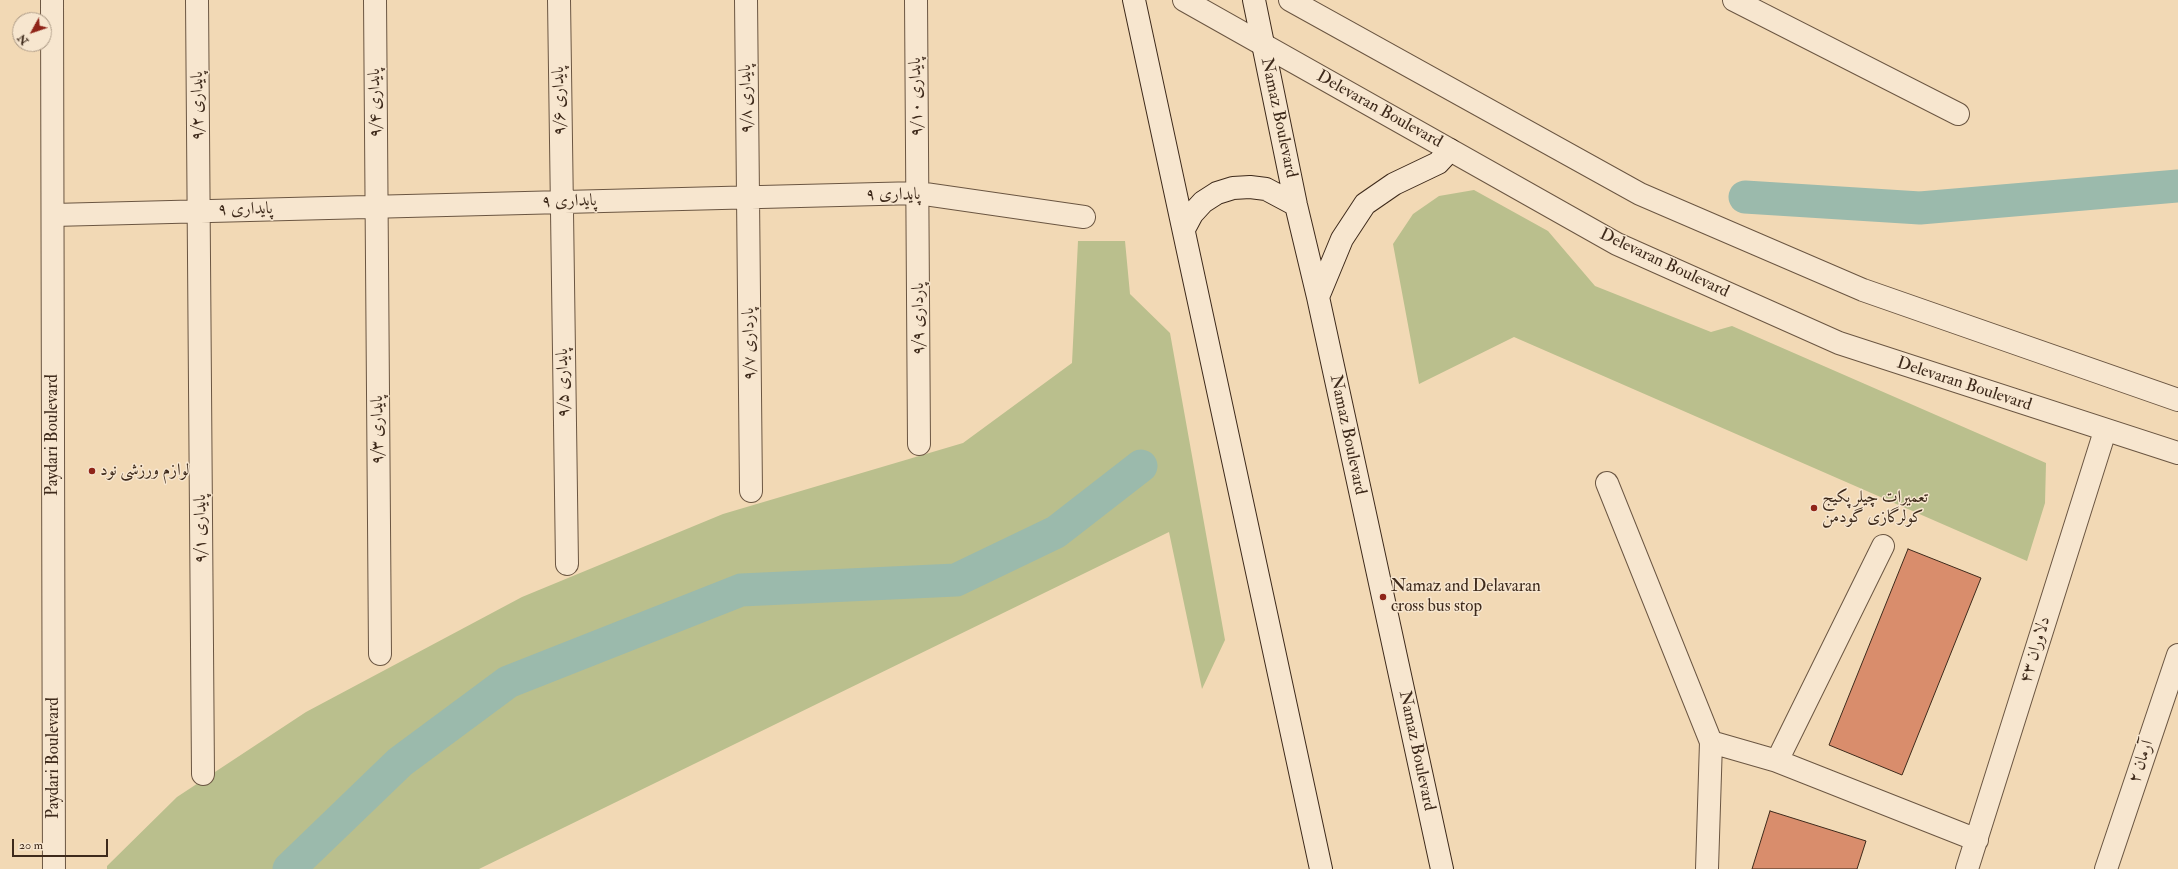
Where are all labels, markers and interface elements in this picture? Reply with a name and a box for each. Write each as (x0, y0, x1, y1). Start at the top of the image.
north arrow (12, 12, 52, 52)
text: N (15, 31, 31, 47)
street label: Namaz Boulevard (1255, 56, 1301, 180)
street label: پایداری ۹/۱۰ (906, 57, 928, 137)
street label: پایداری ۹/۸ (736, 64, 758, 134)
street label: پایداری ۹/۶ (549, 66, 571, 136)
street label: Delevaran Boulevard (1313, 67, 1445, 153)
street label: پایداری ۹/۴ (365, 68, 387, 138)
street label: پایداری ۹/۲ (188, 71, 208, 141)
street label: پایداری ۹ (865, 185, 921, 205)
street label: پایداری ۹ (541, 191, 597, 213)
street label: پایداری ۹ (217, 199, 273, 221)
street label: Delevaran Boulevard (1596, 225, 1732, 303)
street label: پارداری ۹/۹ (909, 283, 929, 355)
street label: پارداری ۹/۷ (739, 307, 761, 381)
street label: پایداری ۹/۵ (553, 348, 575, 418)
street label: Delevaran Boulevard (1894, 354, 2034, 416)
street label: Namaz Boulevard (1324, 373, 1370, 497)
street label: Paydari Boulevard (43, 374, 63, 496)
street label: پایداری ۹/۳ (368, 395, 388, 465)
place label: لوازم ورزشی نود (100, 461, 190, 481)
marker: لوازم ورزشی نود (87, 466, 97, 476)
place label: تعمیرات چیلر پکیج کولرگازی گودمن (1822, 488, 1928, 528)
street label: پایداری ۹/۱ (191, 494, 211, 564)
marker: تعمیرات چیلر پکیج کولرگازی گودمن (1809, 503, 1819, 513)
place label: Namaz and Delavaran cross bus stop (1391, 577, 1541, 617)
marker: Namaz and Delavaran cross bus stop (1378, 592, 1388, 602)
street label: دلاوران ۴۳ (2016, 614, 2056, 686)
street label: Namaz Boulevard (1393, 689, 1439, 813)
street label: Paydari Boulevard (44, 697, 64, 819)
street label: آرمان ٢ (2125, 738, 2159, 786)
scale bar (14, 831, 110, 857)
text: 20 m (19, 838, 43, 853)

